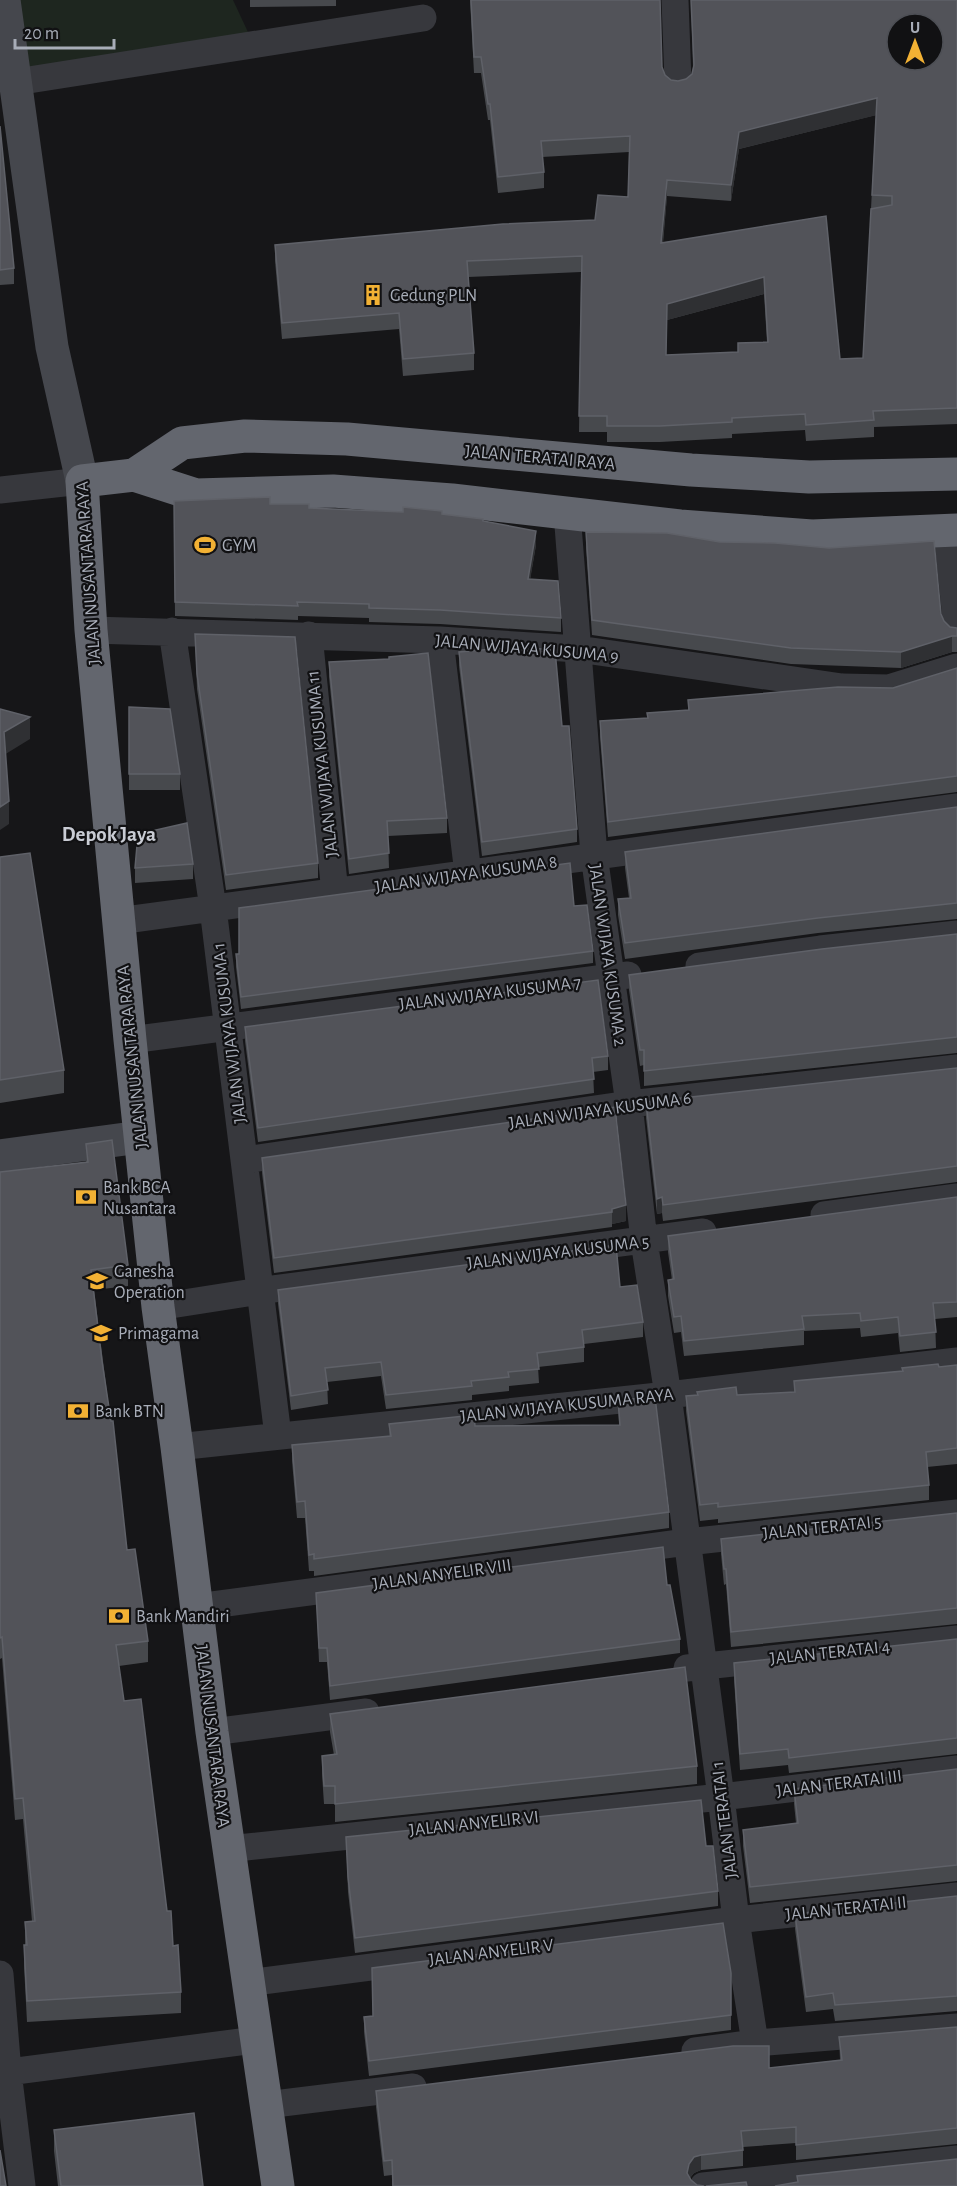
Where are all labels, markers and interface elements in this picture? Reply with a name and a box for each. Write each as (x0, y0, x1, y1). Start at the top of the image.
scale bar (15, 12, 114, 50)
north arrow (885, 12, 945, 72)
text: U (910, 20, 920, 36)
text: 20 m (24, 25, 59, 43)
building icon: Gedung PLN (361, 283, 385, 307)
place label: Gedung PLN (390, 287, 477, 305)
street label: JALAN TERATAI RAYA (464, 442, 616, 474)
street label: JALAN NUSANTARA RAYA (74, 480, 104, 665)
sports icon: GYM (193, 533, 217, 557)
place label: GYM (222, 537, 257, 555)
street label: JALAN WIJAYA KUSUMA 9 (434, 632, 619, 666)
street label: JALAN WIJAYA KUSUMA 11 (304, 669, 342, 858)
district label: Depok Jaya (62, 824, 156, 845)
street label: JALAN WIJAYA KUSUMA 8 (374, 853, 559, 897)
street label: JALAN WIJAYA KUSUMA 2 (585, 863, 629, 1047)
street label: JALAN WIJAYA KUSUMA 1 (210, 942, 250, 1124)
street label: JALAN NUSANTARA RAYA (114, 964, 152, 1149)
street label: JALAN WIJAYA KUSUMA 7 (398, 974, 582, 1014)
street label: JALAN WIJAYA KUSUMA 6 (508, 1089, 693, 1133)
place label: Bank BCA Nusantara (103, 1179, 176, 1218)
bank icon: Bank BCA Nusantara (74, 1185, 98, 1209)
street label: JALAN WIJAYA KUSUMA 5 (466, 1233, 650, 1273)
place label: Ganesha Operation (114, 1263, 185, 1302)
school or university icon: Ganesha Operation (85, 1269, 109, 1293)
school or university icon: Primagama (89, 1321, 113, 1345)
place label: Primagama (118, 1325, 199, 1343)
street label: JALAN WIJAYA KUSUMA RAYA (460, 1386, 675, 1426)
bank icon: Bank BTN (66, 1399, 90, 1423)
place label: Bank BTN (95, 1403, 164, 1421)
street label: JALAN TERATAI 5 (762, 1513, 883, 1543)
street label: JALAN ANYELIR VIII (372, 1556, 513, 1594)
bank icon: Bank Mandiri (107, 1604, 131, 1628)
place label: Bank Mandiri (136, 1608, 230, 1626)
street label: JALAN TERATAI 4 (769, 1638, 891, 1668)
street label: JALAN NUSANTARA RAYA (192, 1644, 232, 1829)
street label: JALAN TERATAI 1 (709, 1760, 741, 1880)
street label: JALAN TERATAI III (775, 1767, 903, 1801)
street label: JALAN ANYELIR VI (408, 1808, 540, 1840)
street label: JALAN TERATAI II (785, 1894, 908, 1924)
street label: JALAN ANYELIR V (428, 1936, 555, 1970)

